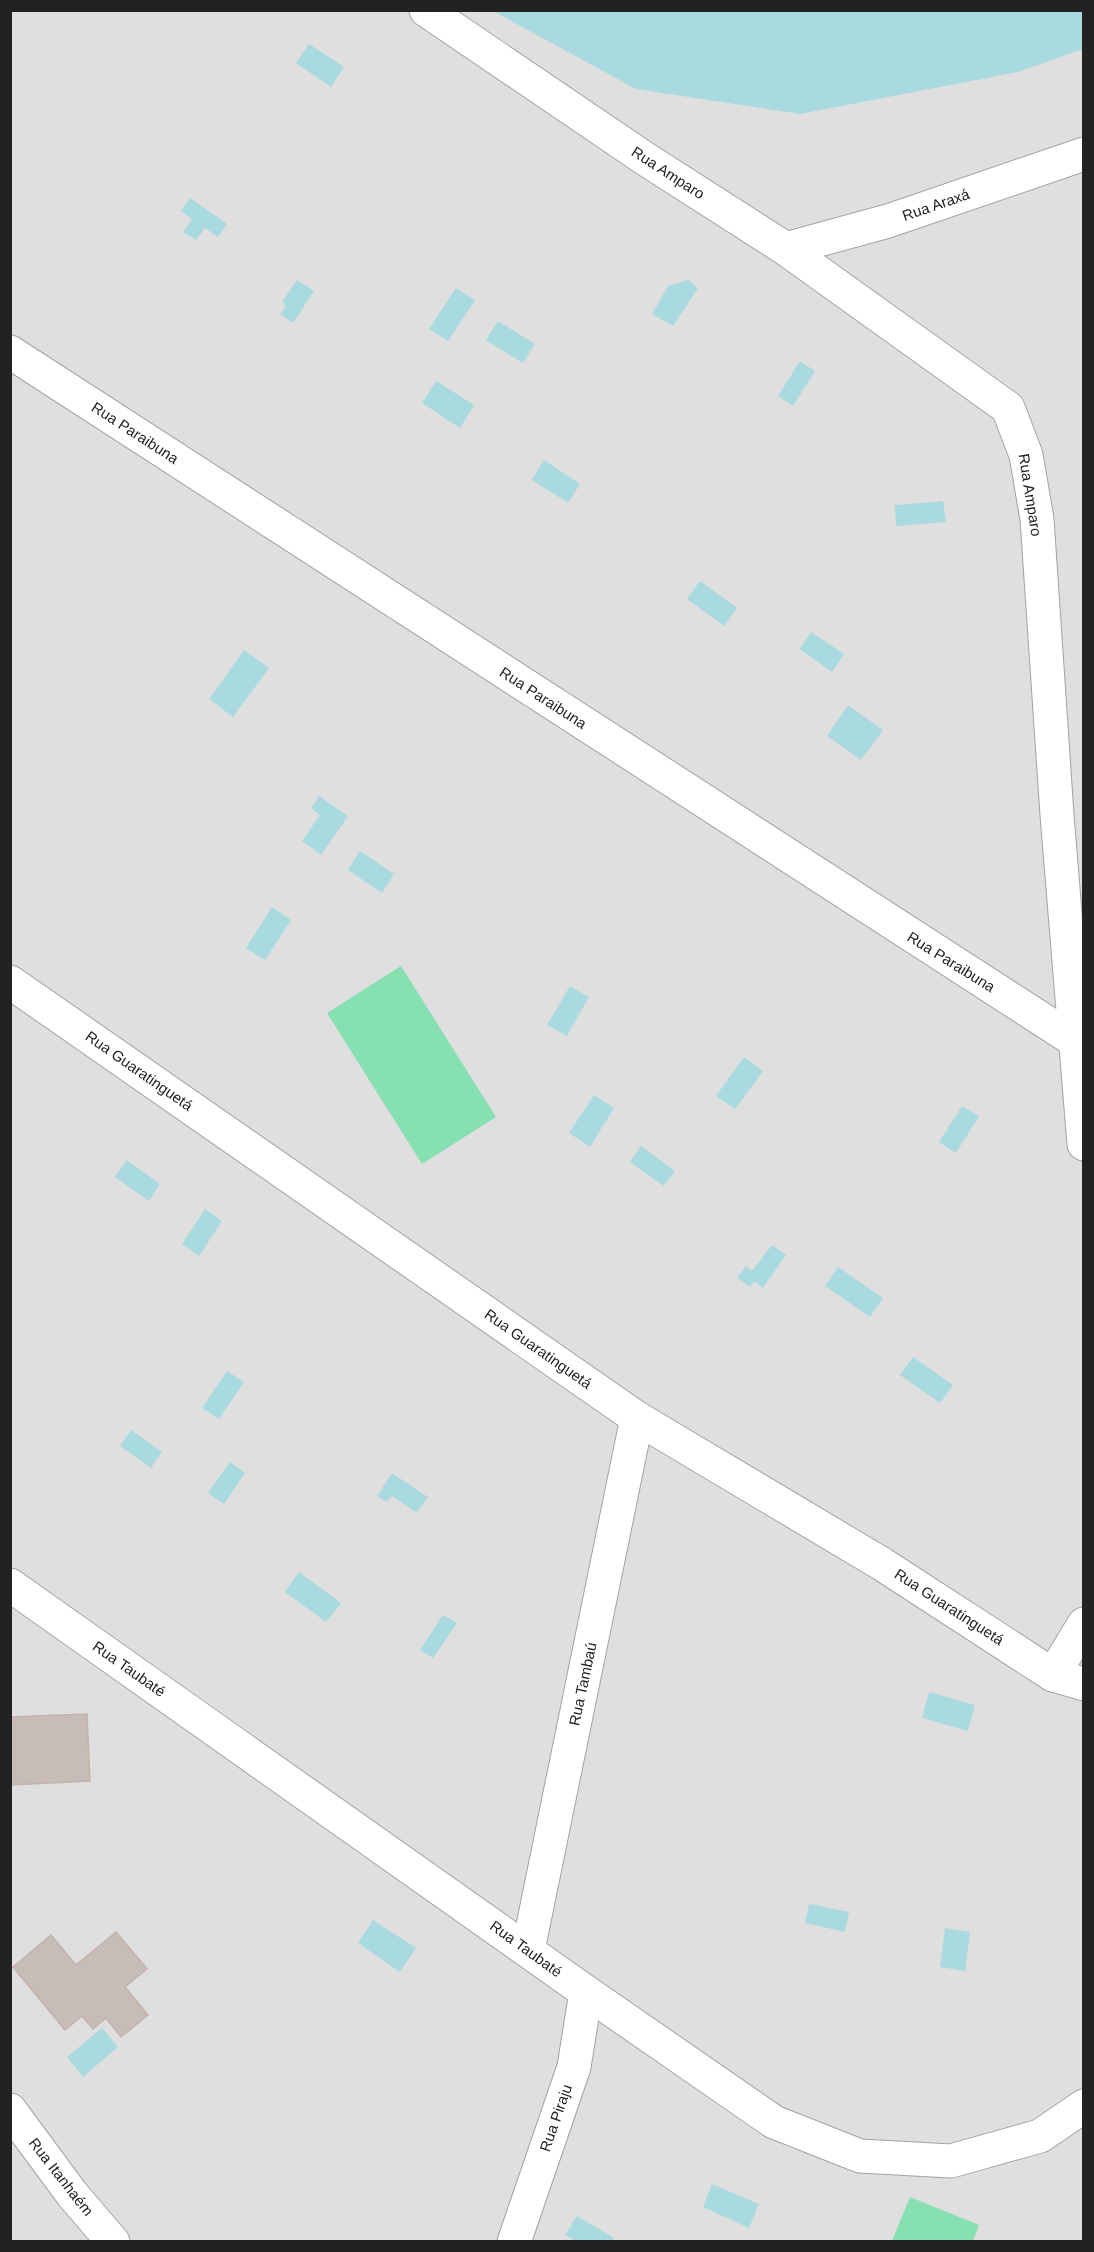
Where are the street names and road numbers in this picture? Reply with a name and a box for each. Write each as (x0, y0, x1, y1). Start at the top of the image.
street label: Rua Amparo (629, 143, 708, 202)
street label: Rua Araxá (900, 185, 972, 224)
street label: Rua Paraibuna (89, 398, 182, 467)
street label: Rua Amparo (1016, 452, 1045, 537)
street label: Rua Paraibuna (497, 663, 590, 732)
street label: Rua Paraibuna (904, 928, 999, 996)
street label: Rua Guaratinguetá (82, 1027, 197, 1114)
street label: Rua Guaratinguetá (481, 1305, 596, 1392)
street label: Rua Guaratinguetá (891, 1565, 1008, 1649)
street label: Rua Taubaté (90, 1637, 169, 1700)
street label: Rua Tambaú (565, 1641, 600, 1727)
street label: Rua Taubaté (487, 1917, 566, 1980)
street label: Rua Piraju (536, 2082, 575, 2154)
street label: Rua Itanhaém (26, 2134, 97, 2219)

